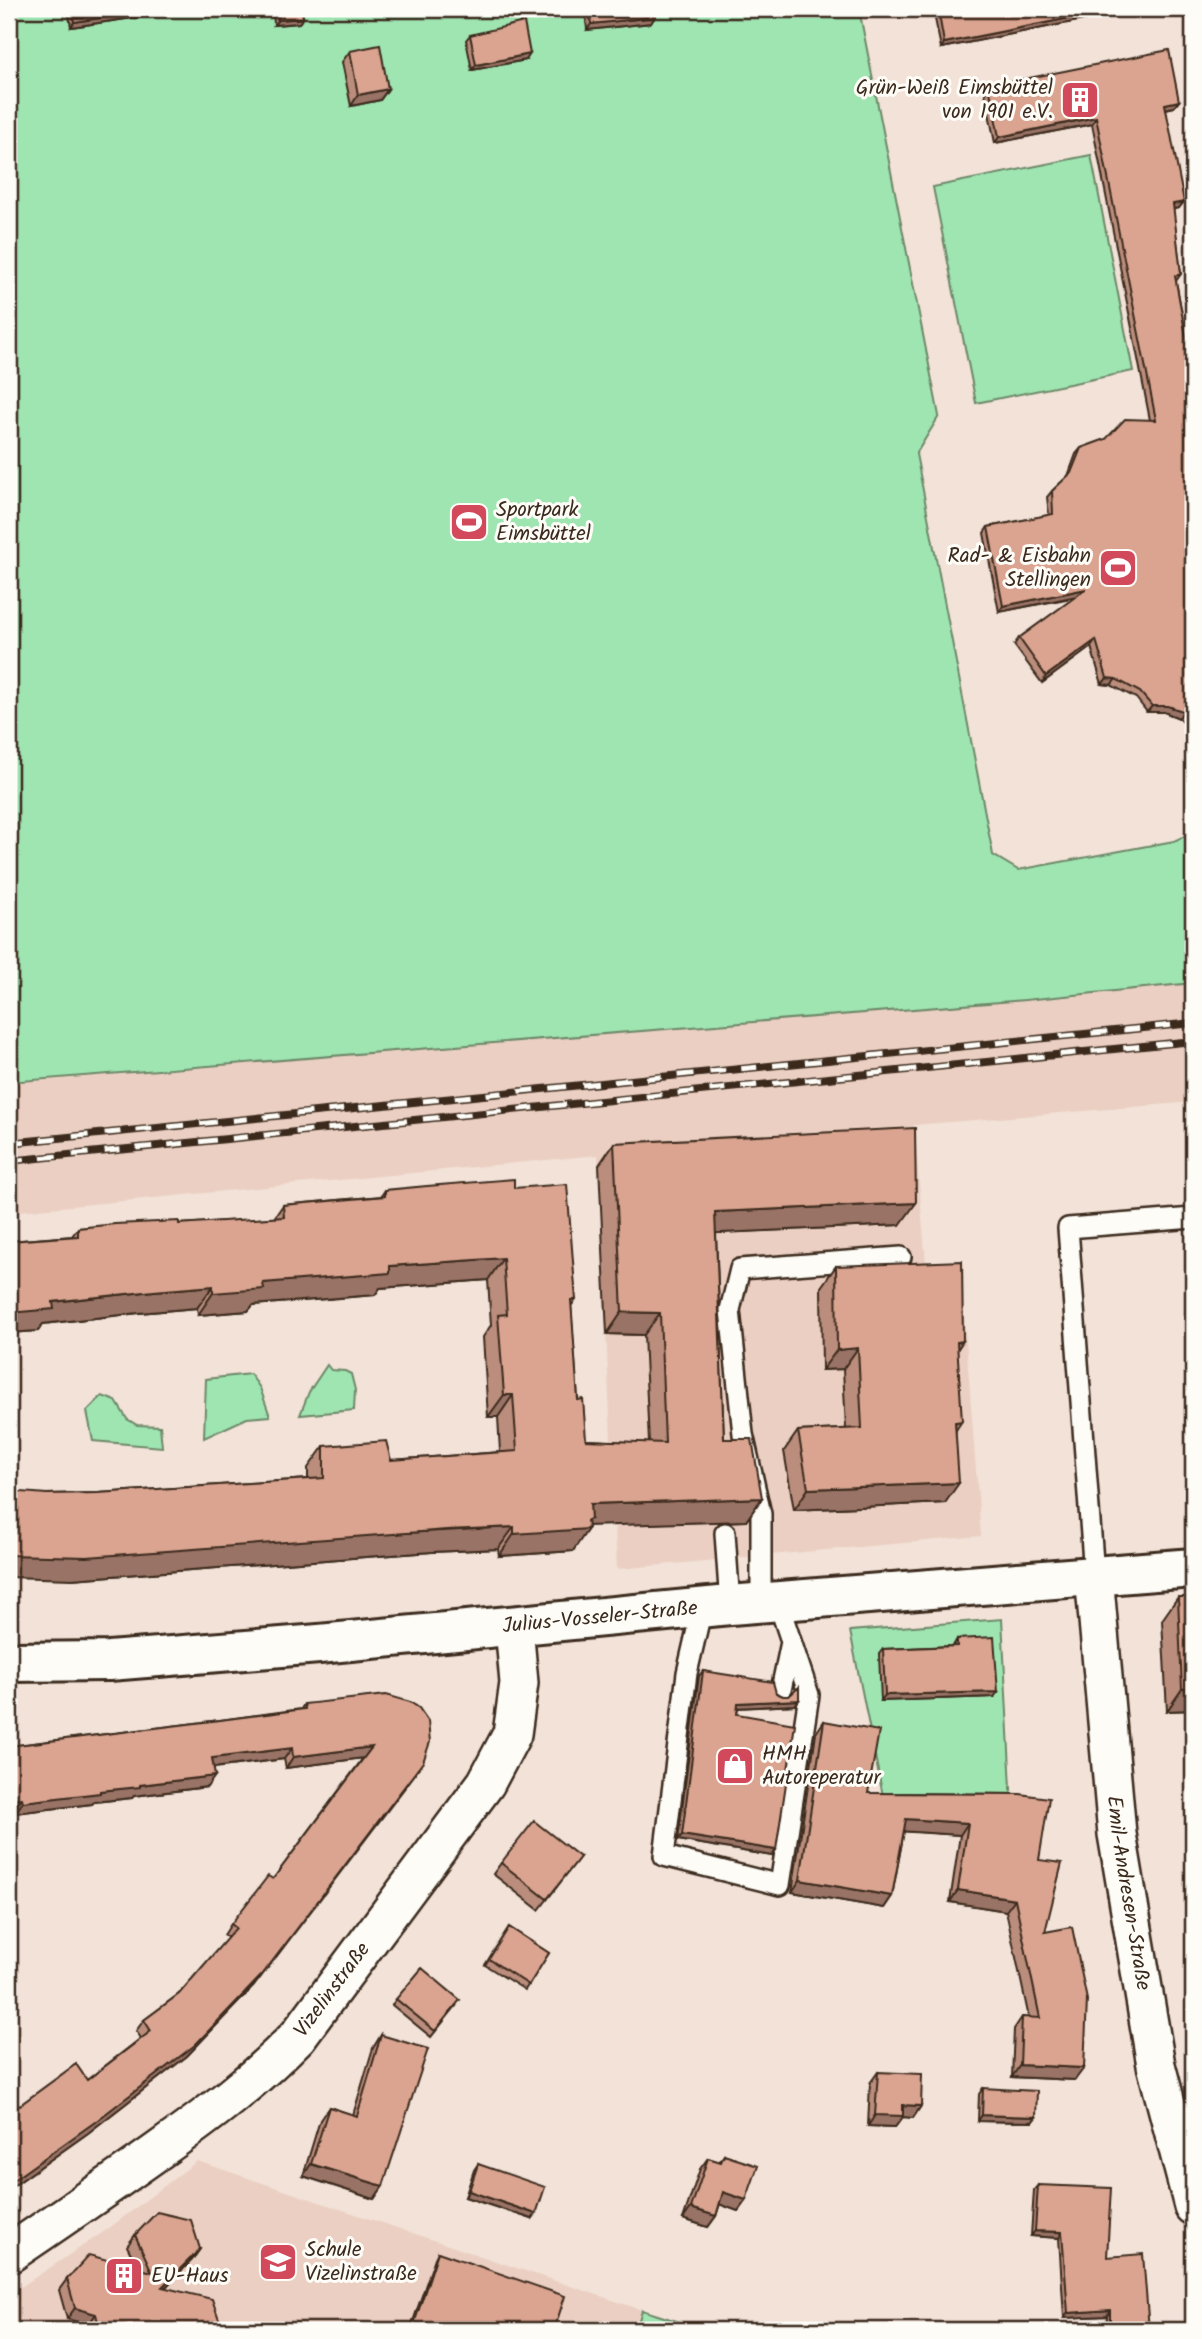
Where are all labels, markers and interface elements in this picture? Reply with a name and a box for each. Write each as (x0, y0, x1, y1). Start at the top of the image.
place label: Grün-Weiß Eimsbüttel von 1901 e.V. (856, 72, 1053, 129)
building icon: Grün-Weiß Eimsbüttel von 1901 e.V. (1059, 79, 1101, 121)
place label: Sportpark Eimsbüttel (496, 494, 591, 551)
sports icon: Sportpark Eimsbüttel (448, 501, 490, 543)
place label: Rad- & Eisbahn Stellingen (948, 540, 1091, 597)
sports icon: Rad- & Eisbahn Stellingen (1097, 547, 1139, 589)
street label: Julius-Vosseler-Straße (501, 1592, 700, 1643)
place label: HMH Autoreperatur (762, 1738, 881, 1795)
shop icon: HMH Autoreperatur (714, 1745, 756, 1787)
street label: Emil-Andresen-Straße (1097, 1794, 1160, 1993)
street label: Vizelinstraße (286, 1935, 379, 2045)
place label: Schule Vizelinstraße (305, 2234, 417, 2291)
school or university icon: Schule Vizelinstraße (257, 2241, 299, 2283)
building icon: EU-Haus (103, 2255, 145, 2297)
place label: EU-Haus (151, 2260, 229, 2293)

